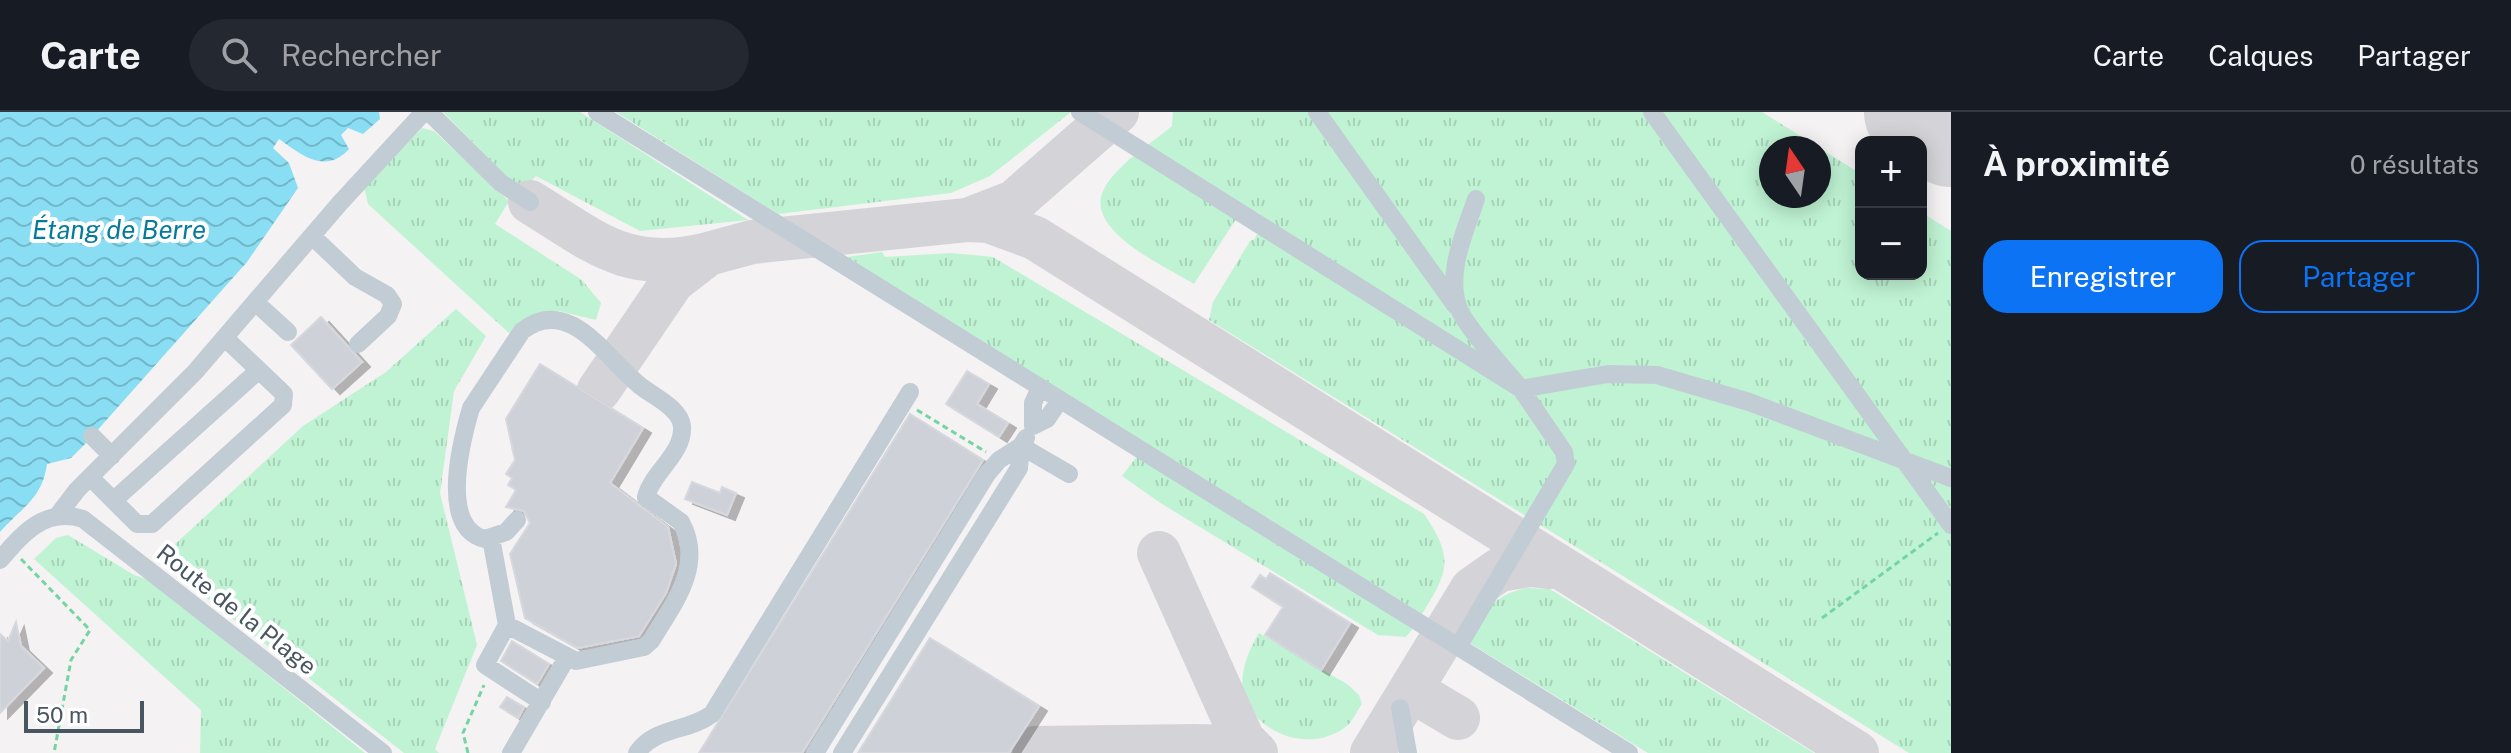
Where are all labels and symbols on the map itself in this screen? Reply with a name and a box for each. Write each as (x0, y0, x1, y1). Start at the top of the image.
north arrow (1759, 136, 1831, 208)
water label: Étang de Berre (32, 214, 206, 245)
street label: Route de la Plage (152, 538, 322, 680)
scale bar (24, 697, 144, 733)

